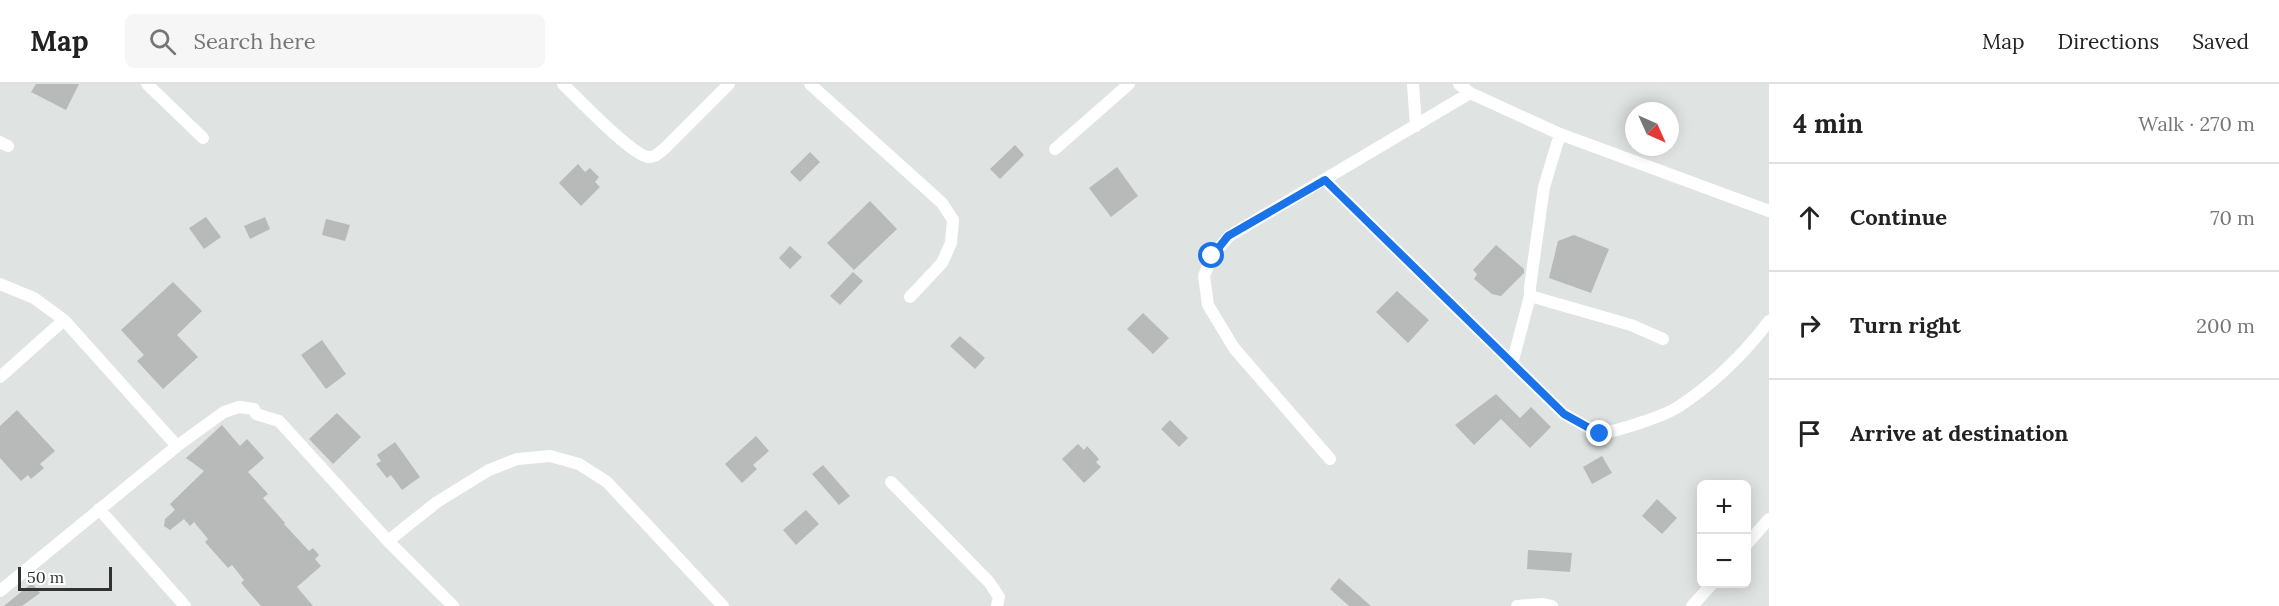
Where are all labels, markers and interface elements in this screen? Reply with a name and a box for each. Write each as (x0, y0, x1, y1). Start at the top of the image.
search box (125, 14, 545, 68)
text: Map (30, 23, 89, 59)
icon: search (146, 25, 179, 58)
text: Search here (194, 27, 316, 55)
text: Map (1982, 28, 2025, 55)
text: Directions (2058, 28, 2159, 55)
text: Saved (2192, 28, 2249, 55)
north arrow (1625, 102, 1679, 156)
text: 4 min (1793, 107, 1863, 140)
text: Walk · 270 m (2138, 111, 2255, 136)
icon: ahead (1793, 201, 1826, 234)
text: Continue (1850, 203, 1947, 231)
text: 70 m (2210, 205, 2255, 230)
route start (1198, 242, 1224, 268)
icon: right (1793, 309, 1826, 342)
text: Turn right (1850, 311, 1961, 339)
text: 200 m (2196, 313, 2255, 338)
icon: arrive (1793, 417, 1826, 450)
text: Arrive at destination (1850, 419, 2068, 447)
route end (1586, 420, 1612, 446)
map controls (1697, 480, 1751, 588)
button: + (1697, 480, 1751, 534)
button: − (1697, 534, 1751, 588)
scale bar (18, 564, 112, 592)
text: 50 m (27, 567, 64, 587)

